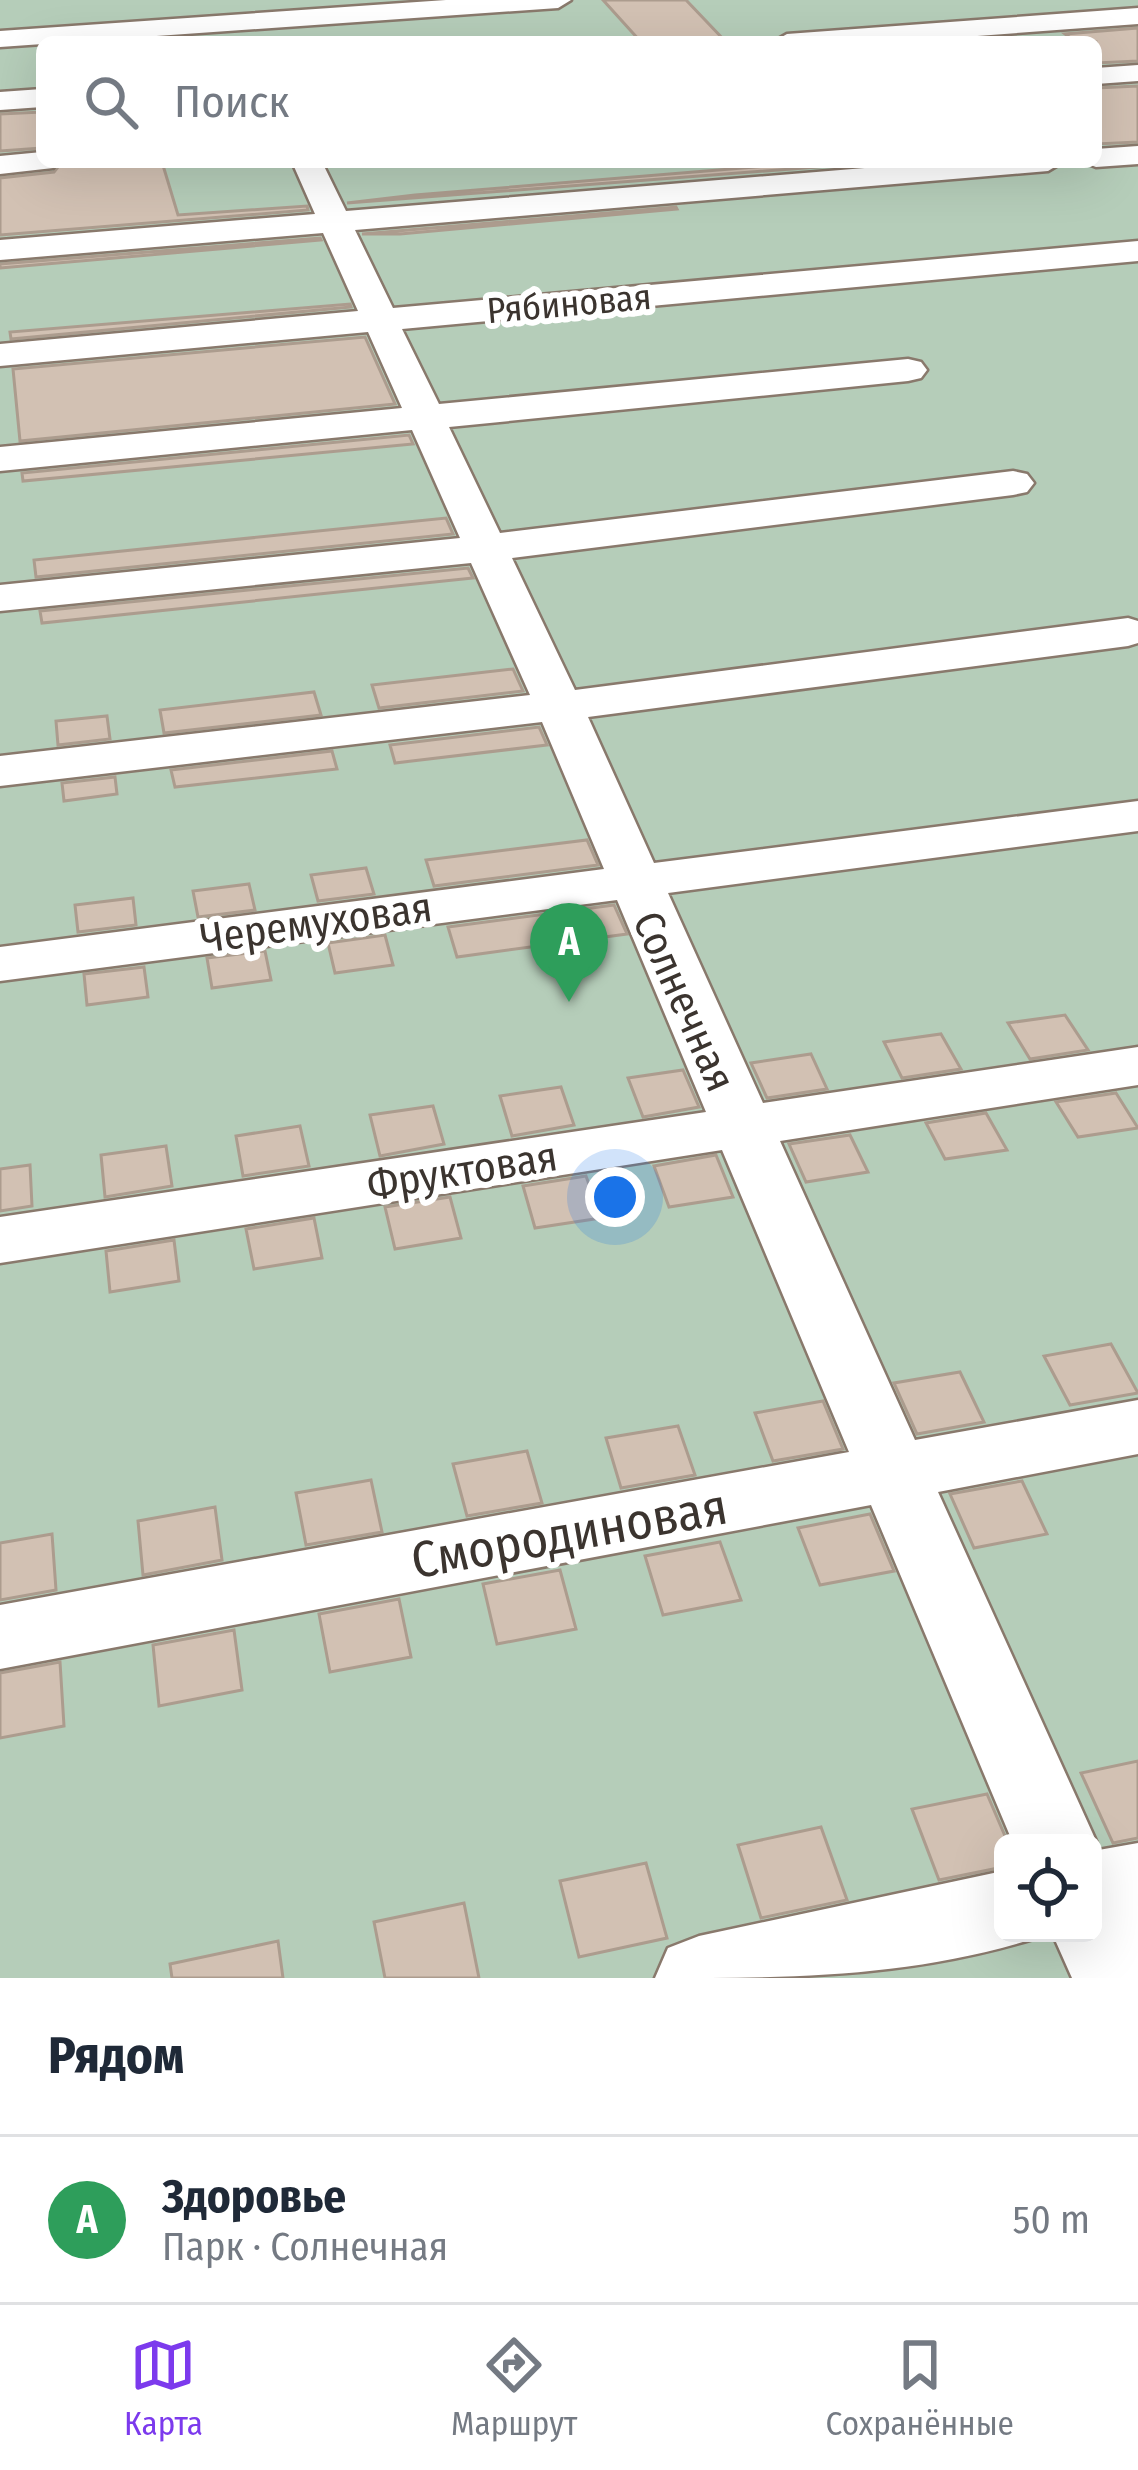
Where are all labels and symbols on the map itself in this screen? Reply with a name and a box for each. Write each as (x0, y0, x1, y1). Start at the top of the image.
street label: Рябиновая (485, 275, 653, 333)
street label: Черемуховая (197, 882, 435, 964)
pin: A (530, 903, 608, 1002)
street label: Солнечная (622, 904, 746, 1099)
street label: Фруктовая (364, 1131, 561, 1211)
your location (585, 1167, 645, 1227)
street label: Смородиновая (406, 1476, 732, 1592)

